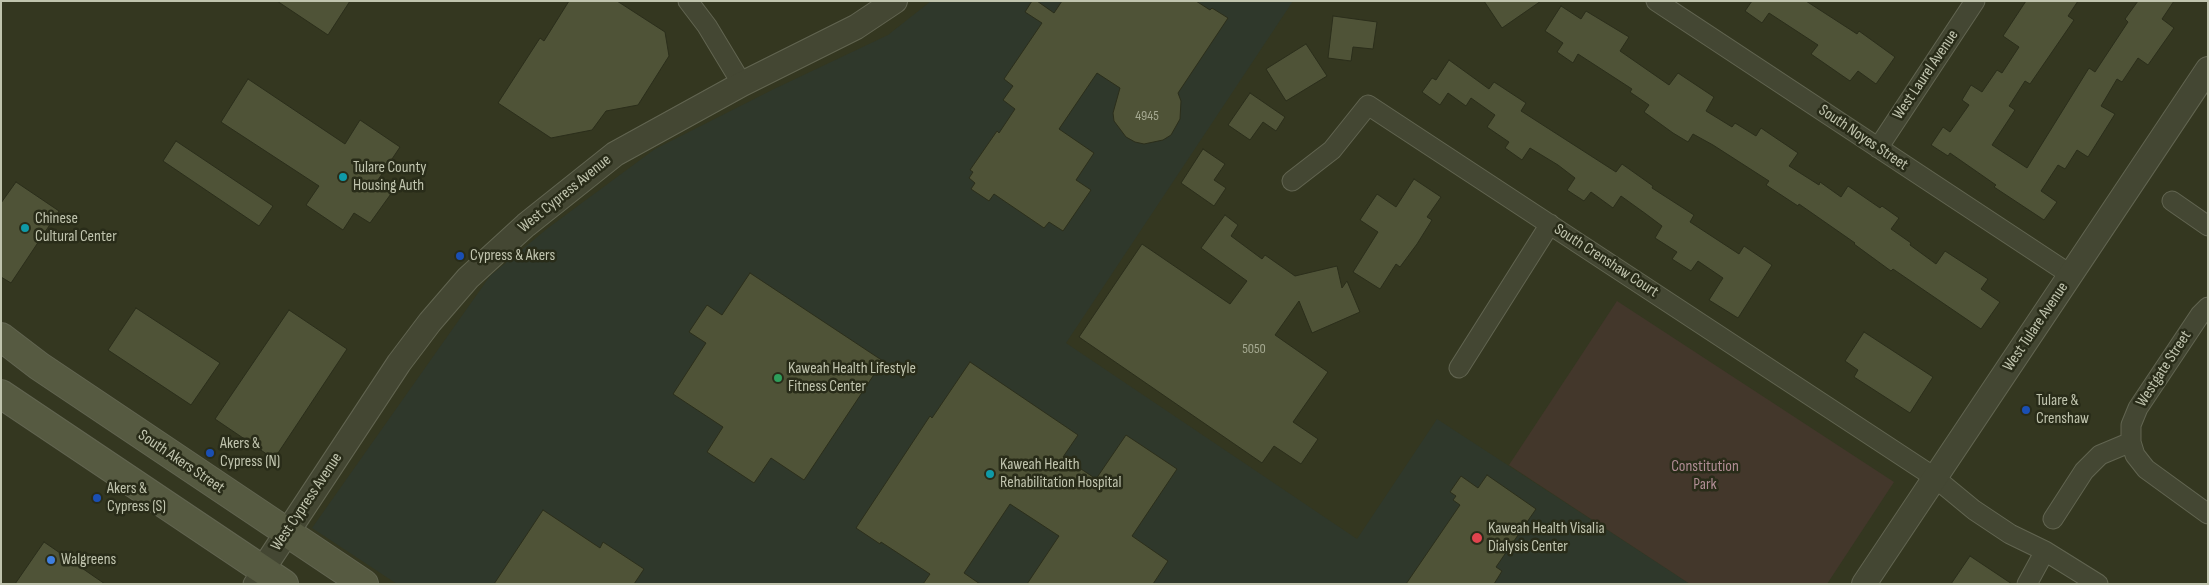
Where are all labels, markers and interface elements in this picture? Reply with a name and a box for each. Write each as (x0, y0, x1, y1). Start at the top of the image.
street label: West Laurel Avenue (1889, 27, 1963, 123)
street label: South Noyes Street (1815, 101, 1911, 175)
house number: 4945 (1135, 108, 1159, 124)
street label: West Cypress Avenue (515, 151, 615, 237)
place label: Tulare County Housing Auth (353, 158, 426, 196)
marker: Tulare County Housing Auth (337, 171, 349, 183)
place label: Chinese Cultural Center (35, 209, 117, 247)
street label: South Crenshaw Court (1550, 220, 1662, 302)
marker: Chinese Cultural Center (19, 222, 31, 234)
place label: Cypress & Akers (470, 246, 555, 266)
marker: Cypress & Akers (454, 250, 466, 262)
street label: West Tulare Avenue (1999, 279, 2073, 375)
street label: Westgate Street (2132, 327, 2196, 411)
house number: 5050 (1242, 341, 1266, 357)
place label: Kaweah Health Lifestyle Fitness Center (788, 359, 916, 397)
marker: Kaweah Health Lifestyle Fitness Center (772, 372, 784, 384)
place label: Tulare & Crenshaw (2036, 391, 2089, 429)
marker: Tulare & Crenshaw (2020, 404, 2032, 416)
street label: South Akers Street (134, 426, 228, 498)
place label: Akers & Cypress (N) (220, 434, 280, 472)
marker: Akers & Cypress (N) (204, 447, 216, 459)
street label: West Cypress Avenue (267, 449, 347, 555)
place label: Kaweah Health Rehabilitation Hospital (1000, 455, 1121, 493)
park label: Constitution Park (1671, 457, 1739, 495)
marker: Kaweah Health Rehabilitation Hospital (984, 468, 996, 480)
place label: Akers & Cypress (S) (107, 479, 166, 517)
marker: Akers & Cypress (S) (91, 492, 103, 504)
place label: Kaweah Health Visalia Dialysis Center (1488, 519, 1605, 557)
marker: Kaweah Health Visalia Dialysis Center (1470, 531, 1484, 545)
place label: Walgreens (61, 550, 116, 570)
marker: Walgreens (45, 554, 57, 566)

